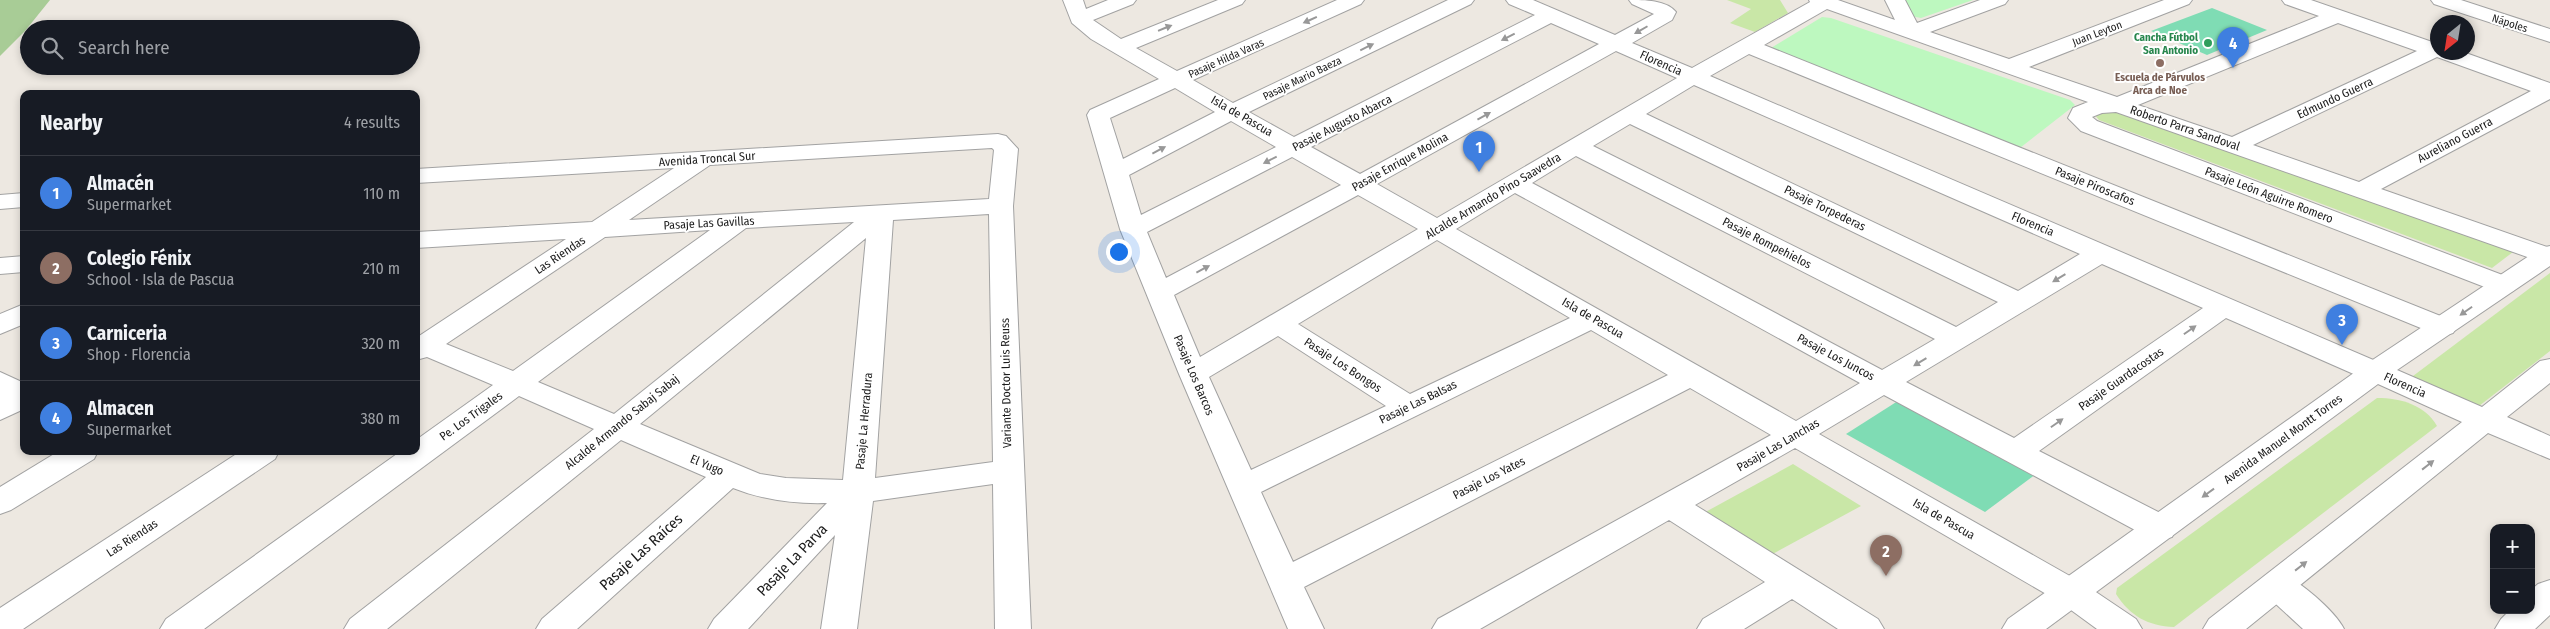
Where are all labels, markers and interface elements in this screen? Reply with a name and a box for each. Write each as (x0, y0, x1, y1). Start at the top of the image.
street label: Nápoles (2490, 12, 2530, 35)
north arrow (2430, 15, 2475, 60)
one-way arrow (1303, 16, 1317, 24)
street label: Juan Leyton (2070, 18, 2124, 49)
search box (20, 20, 420, 75)
one-way arrow (1158, 24, 1173, 32)
one-way arrow (1634, 25, 1648, 34)
pin: 4 (2217, 27, 2249, 68)
place label: Cancha Fútbol San Antonio (2134, 31, 2199, 57)
one-way arrow (1500, 33, 1515, 41)
icon: search (38, 34, 66, 62)
text: Search here (78, 36, 170, 59)
street label: Pasaje Hilda Varas (1186, 36, 1266, 81)
marker: Cancha Fútbol San Antonio (2202, 37, 2214, 49)
one-way arrow (1360, 42, 1374, 50)
street label: Florencia (1638, 48, 1684, 79)
street label: Pasaje Mario Baeza (1261, 54, 1344, 103)
marker: Escuela de Párvulos Arca de Noe (2154, 57, 2166, 69)
place label: Escuela de Párvulos Arca de Noe (2115, 71, 2205, 97)
street label: Edmundo Guerra (2295, 74, 2375, 122)
street label: Pasaje Augusto Abarca (1290, 92, 1394, 154)
street label: Isla de Pascua (1209, 93, 1275, 139)
street label: Roberto Parra Sandoval (2128, 103, 2242, 153)
text: Nearby (40, 110, 102, 136)
one-way arrow (1477, 112, 1492, 120)
text: 4 results (344, 113, 400, 132)
street label: Aureliano Guerra (2415, 114, 2495, 166)
street label: Pasaje Enrique Molina (1349, 130, 1451, 194)
pin: 1 (1463, 131, 1495, 172)
one-way arrow (1151, 146, 1166, 154)
street label: Avenida Troncal Sur (658, 149, 757, 169)
street label: Alcalde Armando Pino Saavedra (1423, 150, 1563, 242)
one-way arrow (1263, 156, 1277, 164)
street label: Pasaje Piroscafos (2053, 164, 2137, 208)
street label: Pasaje León Aguirre Romero (2203, 164, 2335, 226)
text: Almacén (87, 172, 154, 195)
street label: Pasaje Torpederas (1782, 182, 1868, 234)
text: 1 (53, 184, 59, 203)
text: 110 m (363, 184, 400, 203)
text: Supermarket (87, 195, 171, 214)
street label: Florencia (2010, 209, 2056, 239)
street label: Pasaje Las Gavillas (663, 214, 755, 232)
street label: Pasaje Rompehielos (1720, 215, 1814, 271)
street label: Las Riendas (532, 233, 588, 277)
your location (1106, 239, 1132, 265)
text: Colegio Fénix (87, 247, 191, 270)
text: 2 (52, 259, 60, 278)
text: 210 m (363, 259, 400, 278)
one-way arrow (1196, 264, 1210, 273)
text: School · Isla de Pascua (87, 270, 234, 289)
one-way arrow (2053, 274, 2066, 283)
street label: Isla de Pascua (1560, 295, 1626, 341)
pin: 3 (2326, 304, 2358, 345)
one-way arrow (2459, 306, 2473, 316)
street label: Variante Doctor Luis Reuss (998, 318, 1014, 448)
text: Carniceria (87, 322, 167, 345)
one-way arrow (2183, 325, 2197, 335)
street label: Pasaje Los Juncos (1795, 331, 1877, 383)
street label: Pasaje Los Barcos (1171, 333, 1217, 417)
text: 3 (52, 334, 60, 353)
text: 320 m (361, 334, 400, 353)
street label: Pasaje Los Bongos (1302, 335, 1384, 395)
street label: Pasaje Guardacostas (2076, 344, 2166, 414)
text: Shop · Florencia (87, 345, 191, 364)
one-way arrow (1913, 357, 1926, 366)
street label: Florencia (2382, 370, 2428, 401)
street label: Alcalde Armando Sabaj Sabaj (562, 372, 682, 472)
street label: Pasaje La Herradura (853, 372, 875, 470)
street label: Pasaje Las Balsas (1377, 377, 1459, 427)
street label: Pe. Los Trigales (437, 389, 505, 443)
street label: Avenida Manuel Montt Torres (2221, 391, 2345, 487)
text: Almacen (87, 397, 154, 420)
text: 4 (52, 409, 60, 428)
text: 380 m (360, 409, 400, 428)
street label: Pasaje Las Lanchas (1734, 416, 1822, 474)
one-way arrow (2050, 418, 2063, 428)
text: Supermarket (87, 420, 171, 439)
street label: El Yugo (688, 452, 726, 478)
street label: Pasaje Los Yates (1451, 454, 1527, 502)
one-way arrow (2421, 460, 2434, 471)
one-way arrow (2202, 487, 2215, 498)
street label: Isla de Pascua (1911, 496, 1977, 542)
street label: Pasaje Las Raíces (596, 510, 686, 594)
street label: Las Riendas (104, 516, 160, 560)
street label: Pasaje La Parva (753, 520, 831, 600)
map controls (2490, 524, 2535, 614)
button: + (2490, 524, 2535, 569)
pin: 2 (1870, 535, 1902, 576)
one-way arrow (2294, 561, 2307, 572)
button: − (2490, 569, 2535, 614)

